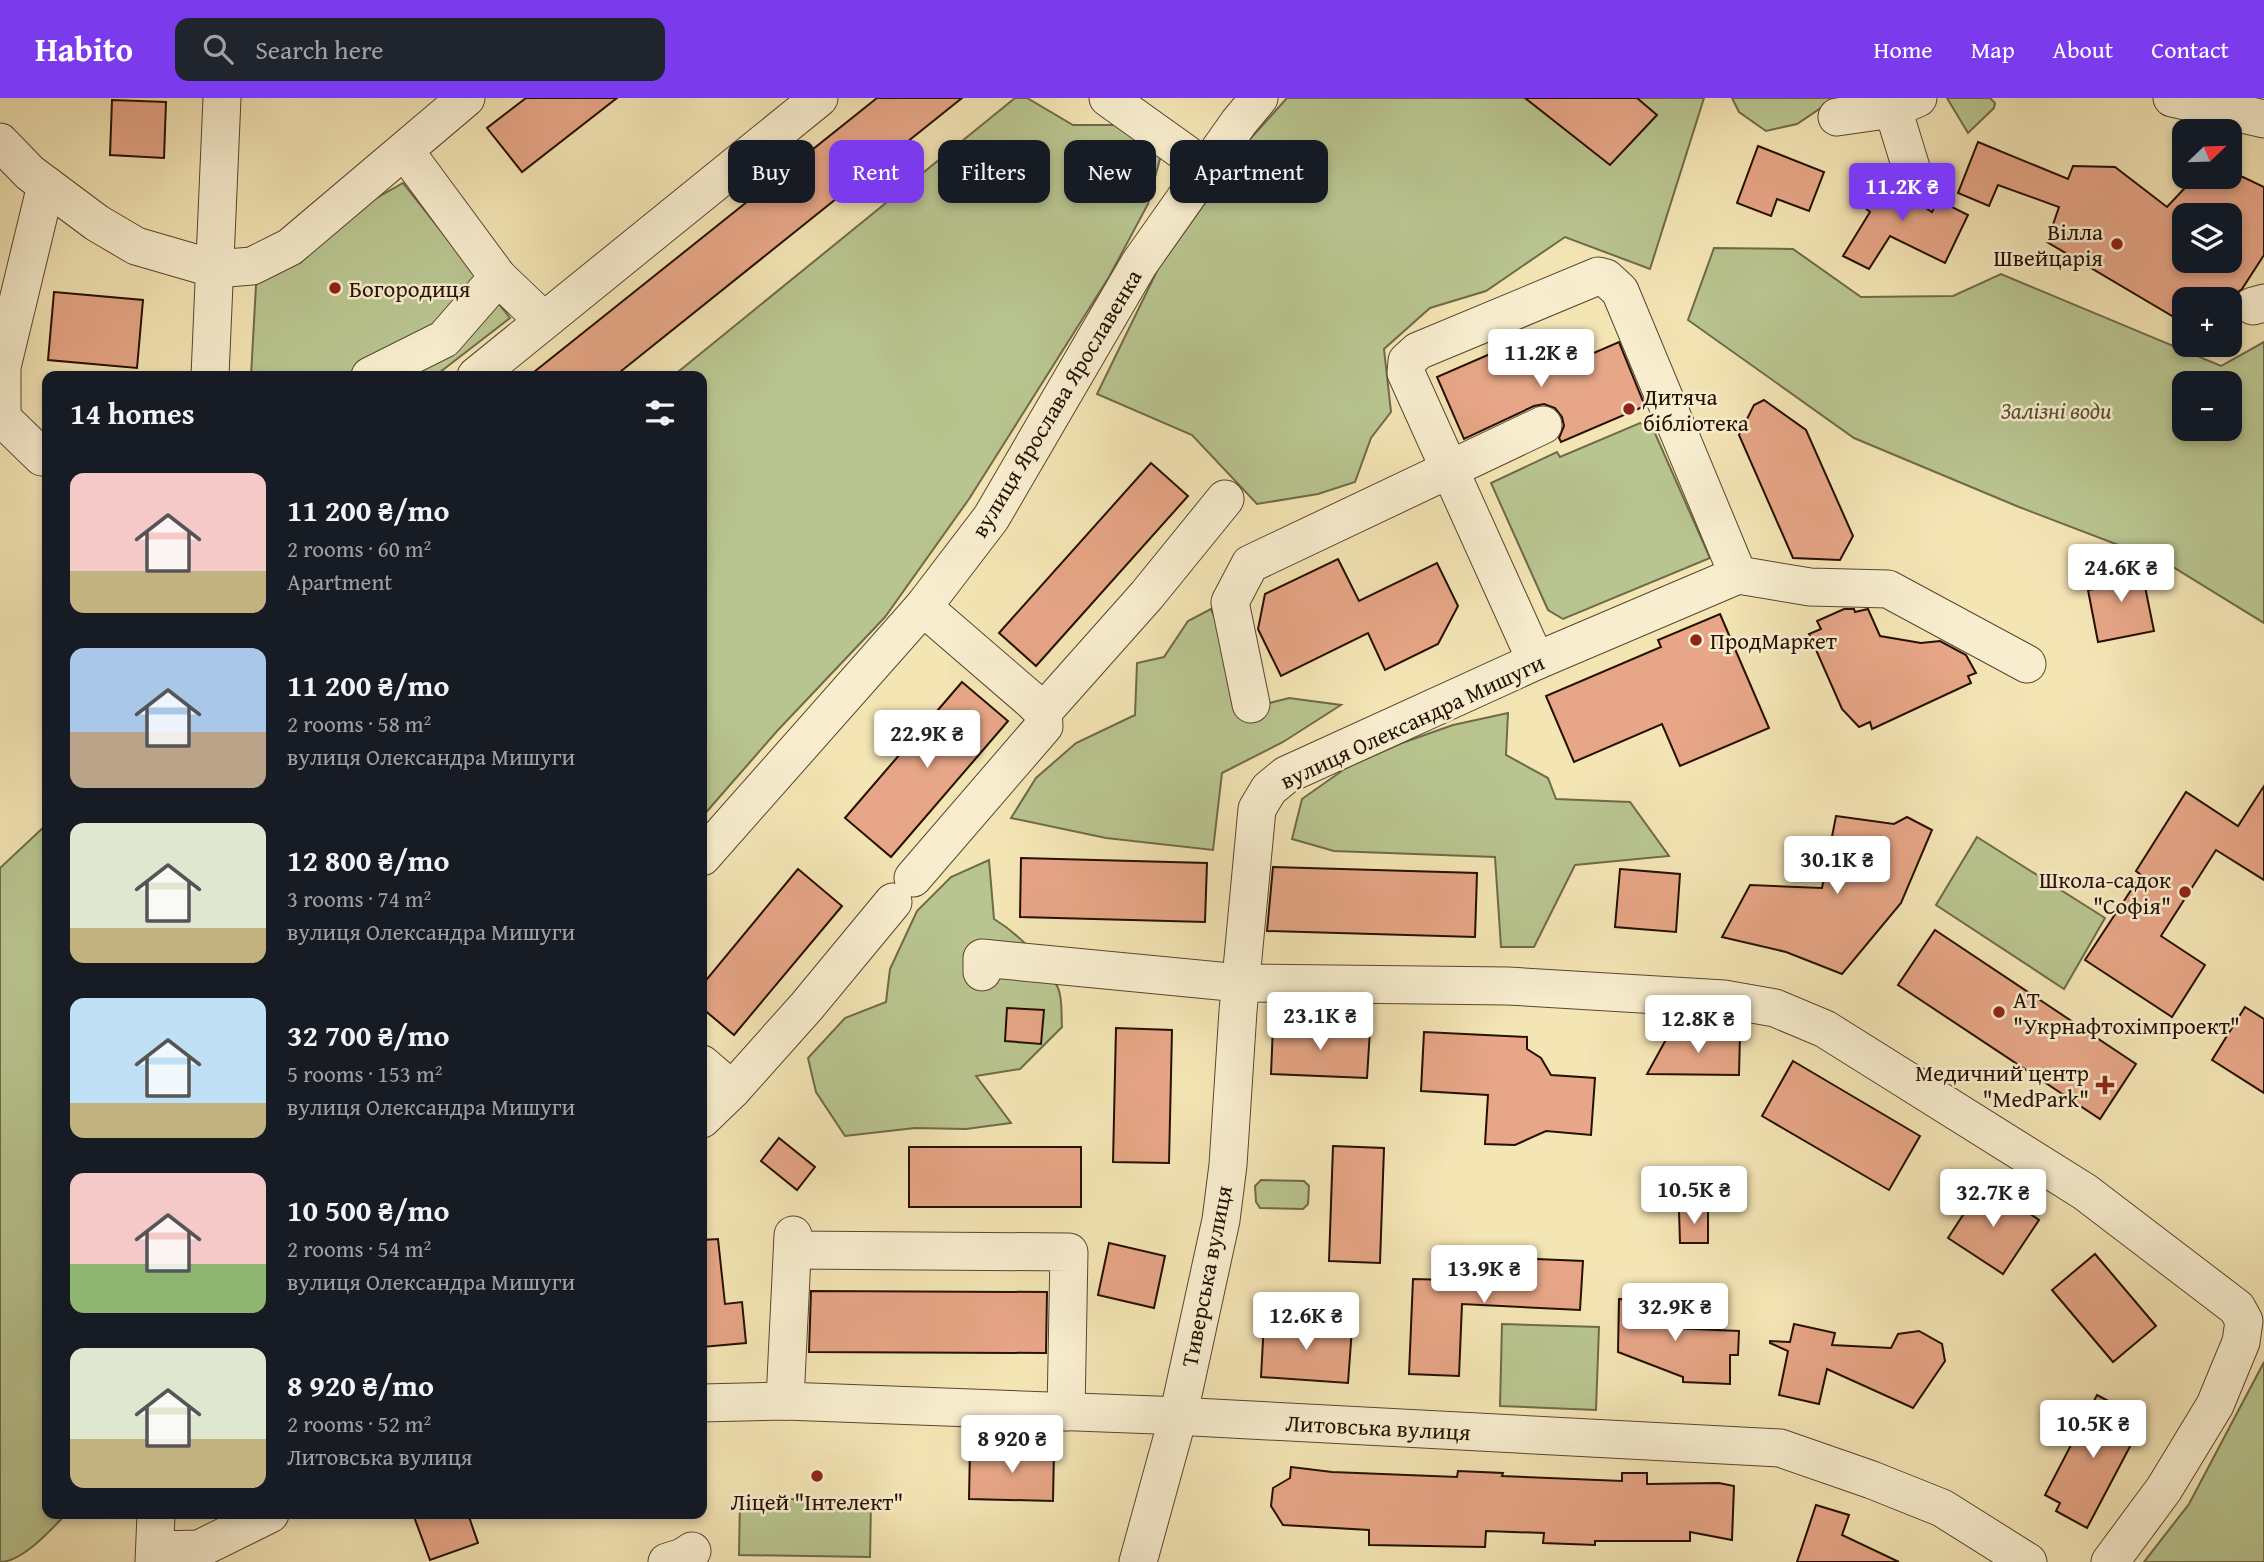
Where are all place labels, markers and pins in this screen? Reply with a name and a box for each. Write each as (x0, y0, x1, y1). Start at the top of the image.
pin: 11.2K ₴ (1837, 164, 1967, 223)
place label: Вілла Швейцарія (1994, 215, 2103, 274)
marker: Вілла Швейцарія (2109, 236, 2125, 252)
place label: Богородиця (349, 272, 471, 305)
marker: Богородиця (327, 280, 343, 296)
pin: 11.2K ₴ (1476, 330, 1606, 389)
place label: Дитяча бібліотека (1642, 380, 1749, 439)
marker: Дитяча бібліотека (1621, 401, 1637, 417)
pin: 24.6K ₴ (2056, 545, 2186, 604)
place label: ПродМаркет (1710, 624, 1837, 657)
marker: ПродМаркет (1688, 632, 1704, 648)
pin: 22.9K ₴ (862, 710, 992, 770)
pin: 30.1K ₴ (1772, 836, 1902, 896)
place label: Школа-садок "Софія" (2039, 863, 2171, 922)
marker: Школа-садок "Софія" (2177, 884, 2193, 900)
place label: АТ "Укрнафтохімпроект" (2013, 983, 2240, 1042)
pin: 23.1K ₴ (1255, 992, 1385, 1052)
pin: 12.8K ₴ (1633, 996, 1763, 1055)
marker: АТ "Укрнафтохімпроект" (1991, 1004, 2007, 1020)
place label: Медичний центр "MedPark" (1915, 1056, 2089, 1115)
marker: Медичний центр "MedPark" (2095, 1075, 2115, 1095)
pin: 10.5K ₴ (1629, 1166, 1759, 1226)
pin: 32.7K ₴ (1928, 1170, 2058, 1229)
pin: 13.9K ₴ (1419, 1246, 1549, 1305)
pin: 32.9K ₴ (1610, 1284, 1740, 1343)
pin: 12.6K ₴ (1241, 1292, 1371, 1352)
pin: 10.5K ₴ (2028, 1400, 2158, 1460)
pin: 8 920 ₴ (947, 1416, 1077, 1475)
marker: Ліцей "Інтелект" (809, 1468, 825, 1484)
place label: Ліцей "Інтелект" (731, 1485, 903, 1518)

